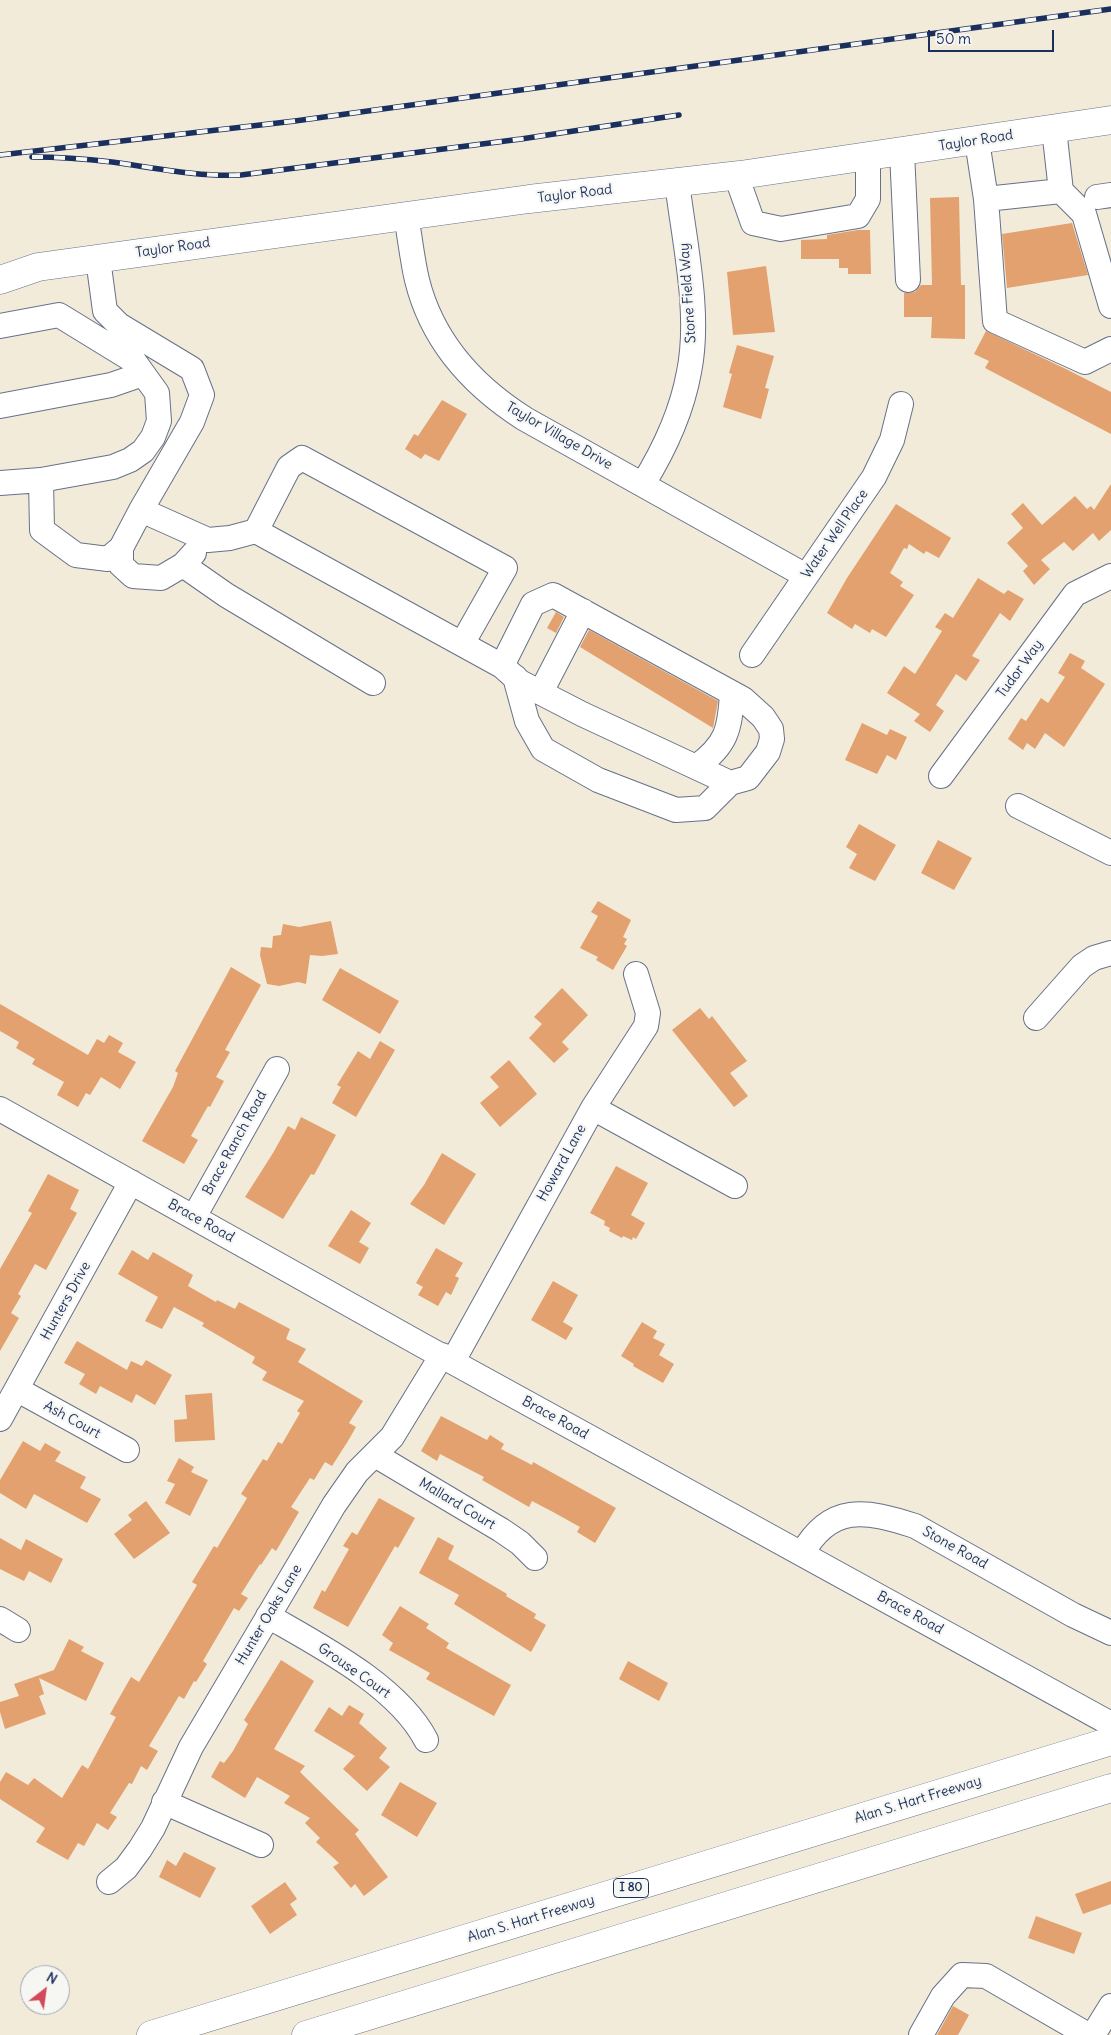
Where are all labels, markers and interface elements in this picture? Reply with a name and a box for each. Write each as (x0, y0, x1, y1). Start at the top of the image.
scale bar (931, 20, 1057, 52)
text: 50 m (936, 29, 971, 48)
street label: Taylor Road (938, 127, 1014, 155)
street label: Taylor Road (537, 181, 613, 207)
street label: Taylor Road (135, 234, 211, 262)
street label: Stone Field Way (676, 242, 700, 344)
street label: Taylor Village Drive (503, 399, 615, 473)
street label: Water Well Place (798, 486, 872, 582)
street label: Tudor Way (993, 637, 1047, 701)
street label: Brace Ranch Road (199, 1088, 271, 1198)
street label: Howard Lane (534, 1122, 590, 1204)
street label: Brace Road (165, 1196, 237, 1246)
street label: Hunters Drive (38, 1259, 94, 1343)
street label: Brace Road (519, 1393, 591, 1443)
street label: Ash Court (41, 1398, 103, 1442)
street label: Mallard Court (416, 1475, 498, 1533)
street label: Stone Road (919, 1523, 991, 1573)
street label: Hunter Oaks Lane (232, 1562, 306, 1668)
street label: Brace Road (874, 1588, 946, 1638)
street label: Grouse Court (315, 1640, 393, 1702)
street label: Alan S. Hart Freeway (852, 1773, 984, 1827)
road number: I 80 (614, 1879, 648, 1898)
street label: Alan S. Hart Freeway (465, 1892, 597, 1946)
north arrow (20, 1965, 70, 2015)
text: N (43, 1968, 61, 1988)

